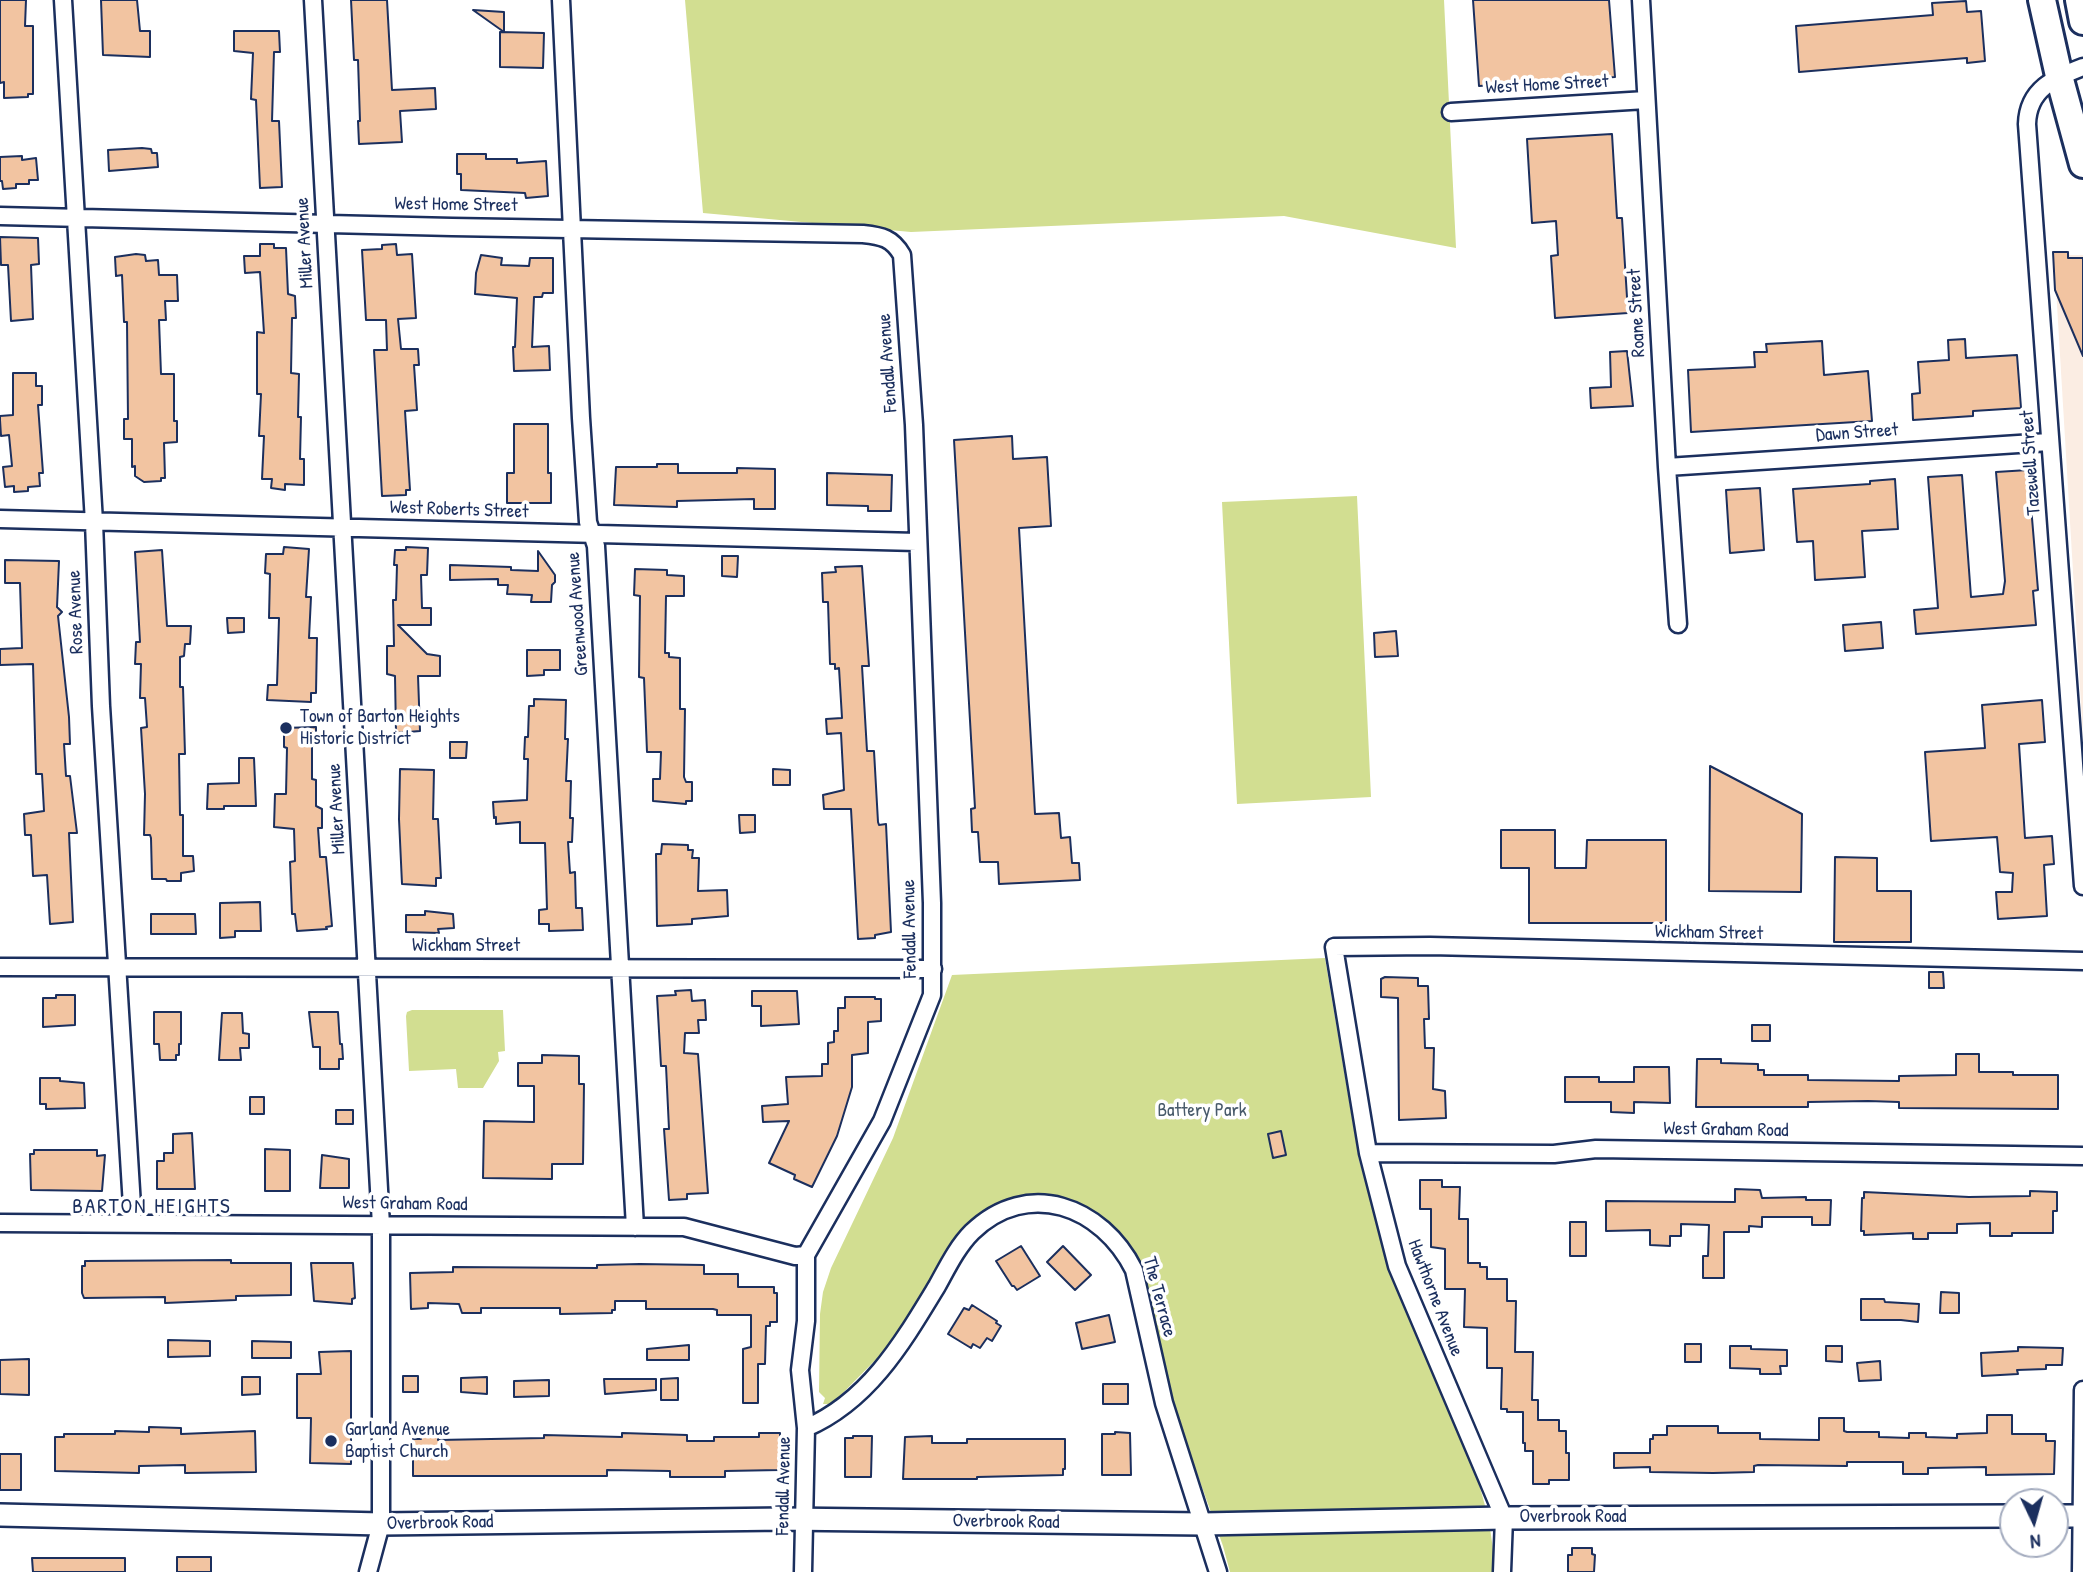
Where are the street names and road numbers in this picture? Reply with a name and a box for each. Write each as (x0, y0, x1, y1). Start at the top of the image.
street label: West Home Street (1485, 70, 1609, 100)
street label: West Home Street (394, 193, 518, 217)
street label: Miller Avenue (291, 197, 319, 289)
street label: Roane Street (1623, 268, 1651, 358)
street label: Fendall Avenue (873, 313, 903, 413)
street label: Tazewell Street (2016, 410, 2046, 516)
street label: Dawn Street (1815, 419, 1899, 447)
street label: West Roberts Street (389, 496, 529, 524)
street label: Greenwood Avenue (562, 551, 594, 677)
street label: Rose Avenue (63, 570, 89, 654)
street label: Miller Avenue (323, 763, 351, 855)
street label: Fendall Avenue (898, 879, 922, 979)
street label: Wickham Street (1655, 921, 1763, 945)
street label: Wickham Street (412, 935, 520, 957)
street label: West Graham Road (1663, 1118, 1789, 1142)
street label: West Graham Road (342, 1192, 468, 1216)
street label: Hawthorne Avenue (1402, 1236, 1468, 1360)
street label: The Terrace (1137, 1254, 1181, 1340)
street label: Fendall Avenue (772, 1436, 796, 1536)
street label: Overbrook Road (1520, 1506, 1626, 1528)
street label: Overbrook Road (952, 1510, 1060, 1534)
street label: Overbrook Road (386, 1511, 494, 1535)

